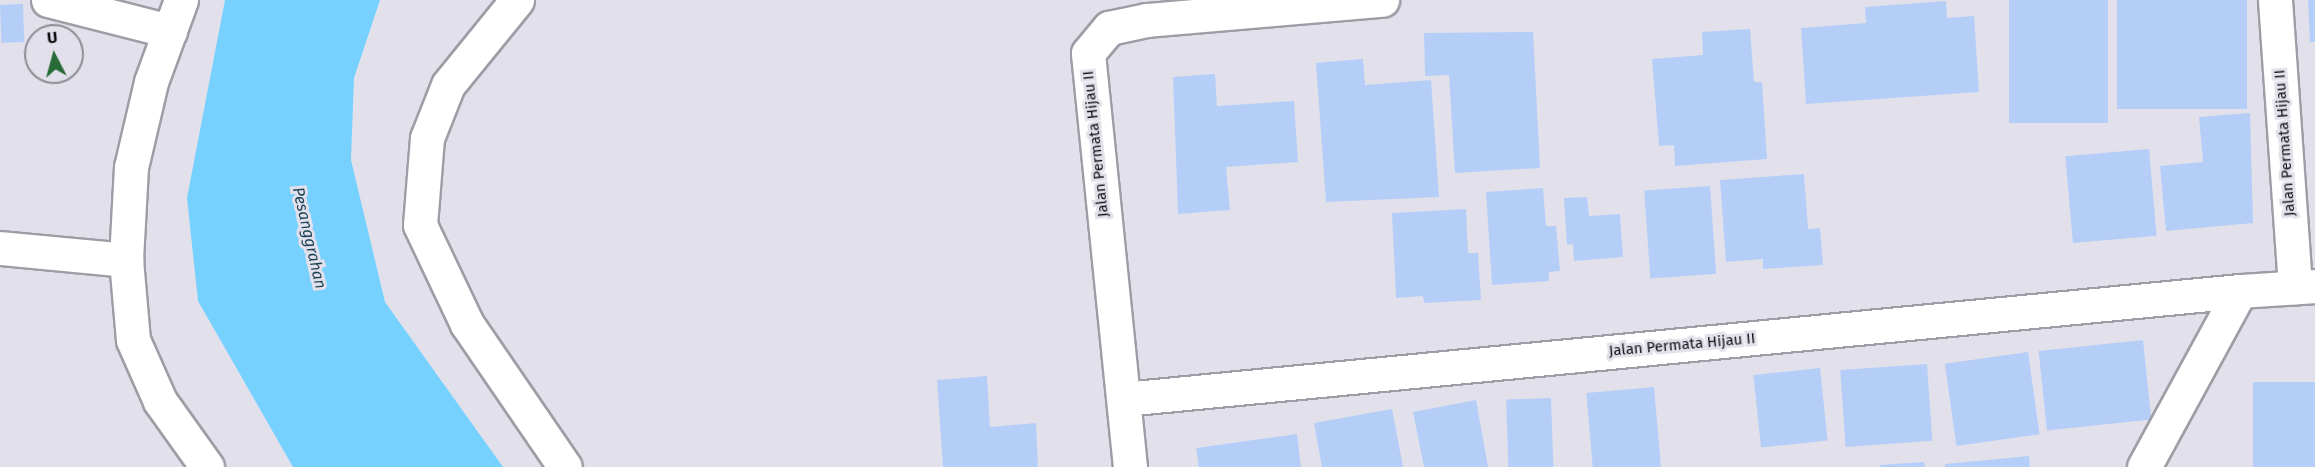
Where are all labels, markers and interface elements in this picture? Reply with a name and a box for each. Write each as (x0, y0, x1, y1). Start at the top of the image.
north arrow (24, 24, 84, 84)
text: U (46, 28, 58, 48)
street label: Jalan Permata Hijau II (2271, 69, 2299, 217)
street label: Jalan Permata Hijau II (1079, 70, 1113, 218)
water label: Pesanggrahan (288, 185, 330, 291)
street label: Jalan Permata Hijau II (1608, 330, 1756, 360)

